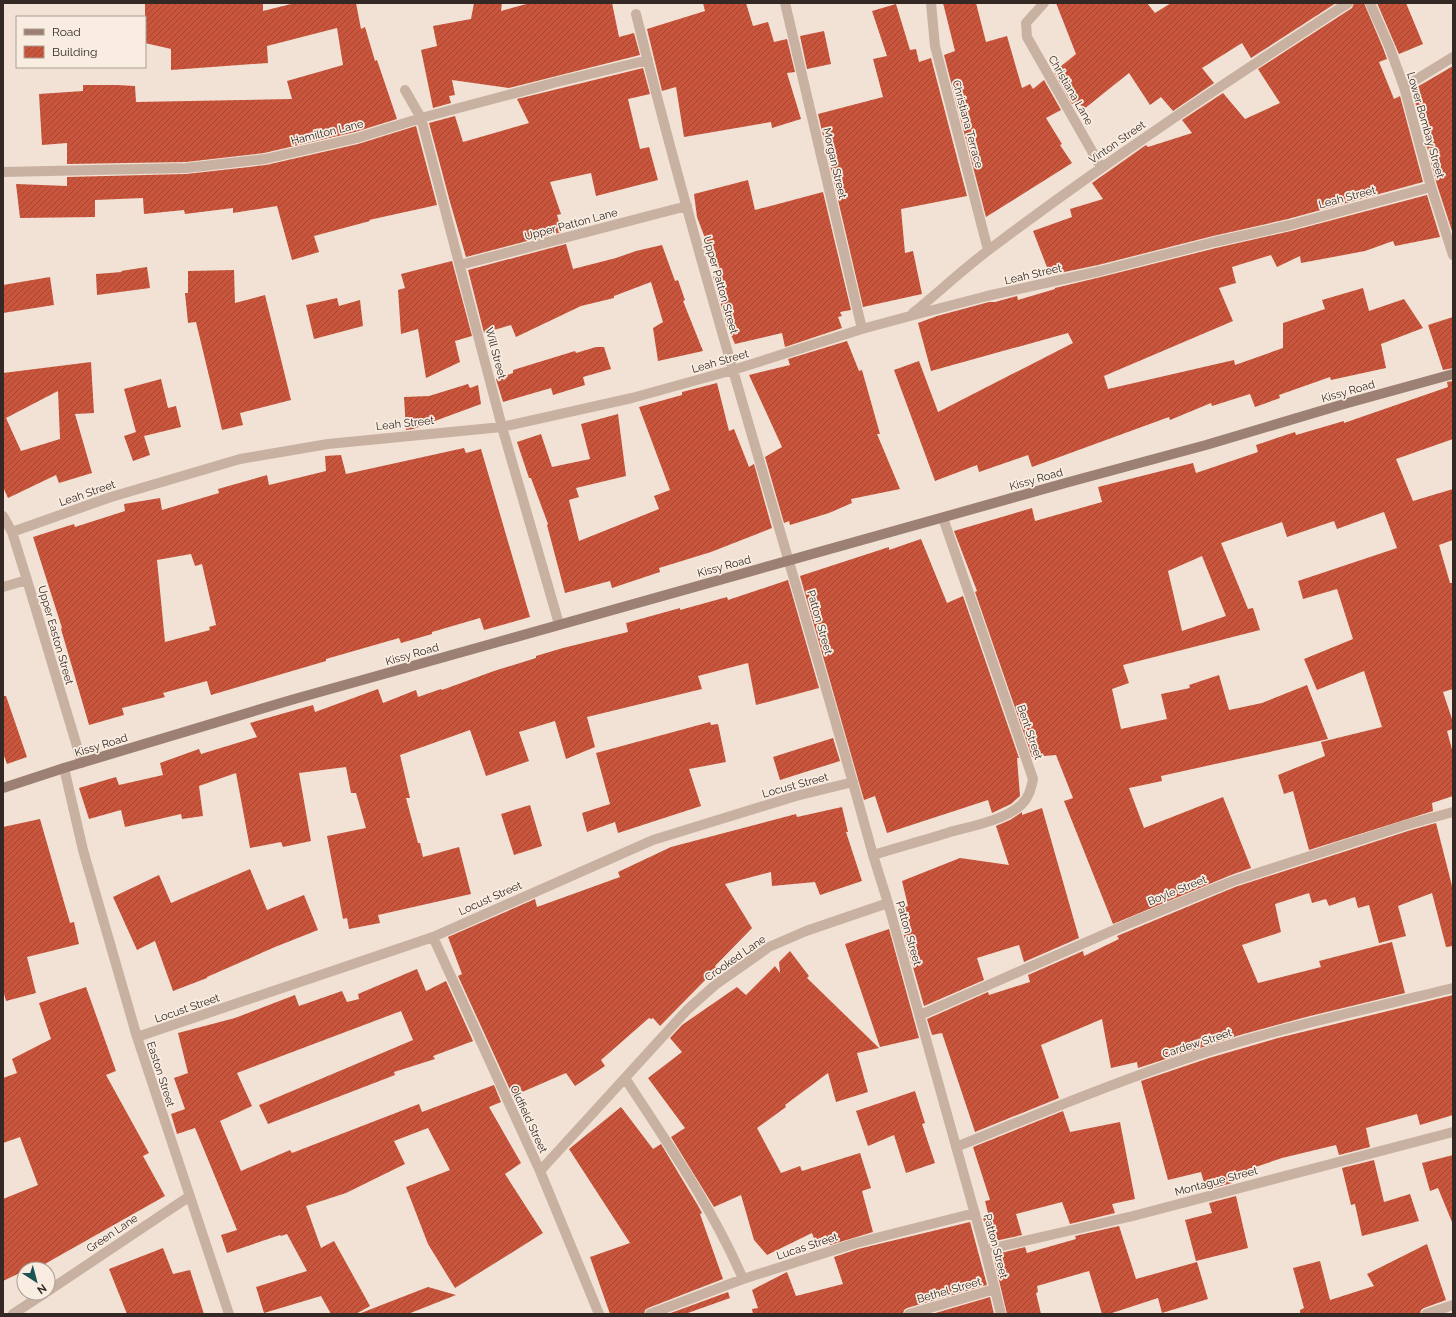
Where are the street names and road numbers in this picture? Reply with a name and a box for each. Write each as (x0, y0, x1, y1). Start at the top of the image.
street label: Christiana Lane (1045, 53, 1096, 128)
street label: Lower Bombay Street (1404, 71, 1447, 180)
street label: Christiana Terrace (950, 79, 986, 170)
street label: Hamilton Lane (290, 117, 365, 148)
street label: Vinton Street (1086, 118, 1148, 167)
street label: Morgan Street (820, 126, 849, 200)
street label: Leah Street (1317, 184, 1377, 211)
street label: Upper Patton Lane (523, 206, 620, 243)
street label: Upper Patton Street (700, 235, 741, 336)
street label: Leah Street (1003, 262, 1063, 287)
street label: Will Street (482, 326, 509, 381)
street label: Leah Street (690, 347, 750, 376)
street label: Kissy Road (1320, 378, 1376, 405)
street label: Leah Street (375, 414, 435, 433)
street label: Kissy Road (1008, 466, 1064, 493)
street label: Leah Street (57, 478, 117, 509)
street label: Kissy Road (696, 553, 752, 580)
street label: Upper Easton Street (35, 584, 76, 686)
street label: Patton Street (804, 588, 835, 656)
street label: Kissy Road (384, 641, 440, 668)
street label: Bent Street (1014, 703, 1045, 762)
street label: Kissy Road (73, 731, 129, 760)
street label: Locust Street (761, 770, 830, 801)
street label: Boyle Street (1146, 873, 1209, 908)
street label: Locust Street (457, 879, 524, 918)
street label: Patton Street (893, 899, 924, 967)
street label: Crooked Lane (702, 932, 769, 984)
street label: Locust Street (153, 991, 222, 1026)
street label: Cardew Street (1161, 1026, 1234, 1061)
street label: Easton Street (144, 1040, 177, 1109)
street label: Oldfield Street (507, 1083, 550, 1155)
street label: Montague Street (1173, 1164, 1259, 1199)
street label: Green Lane (84, 1211, 141, 1255)
street label: Patton Street (981, 1212, 1010, 1280)
street label: Lucas Street (775, 1230, 840, 1262)
street label: Bethel Street (916, 1275, 983, 1306)

